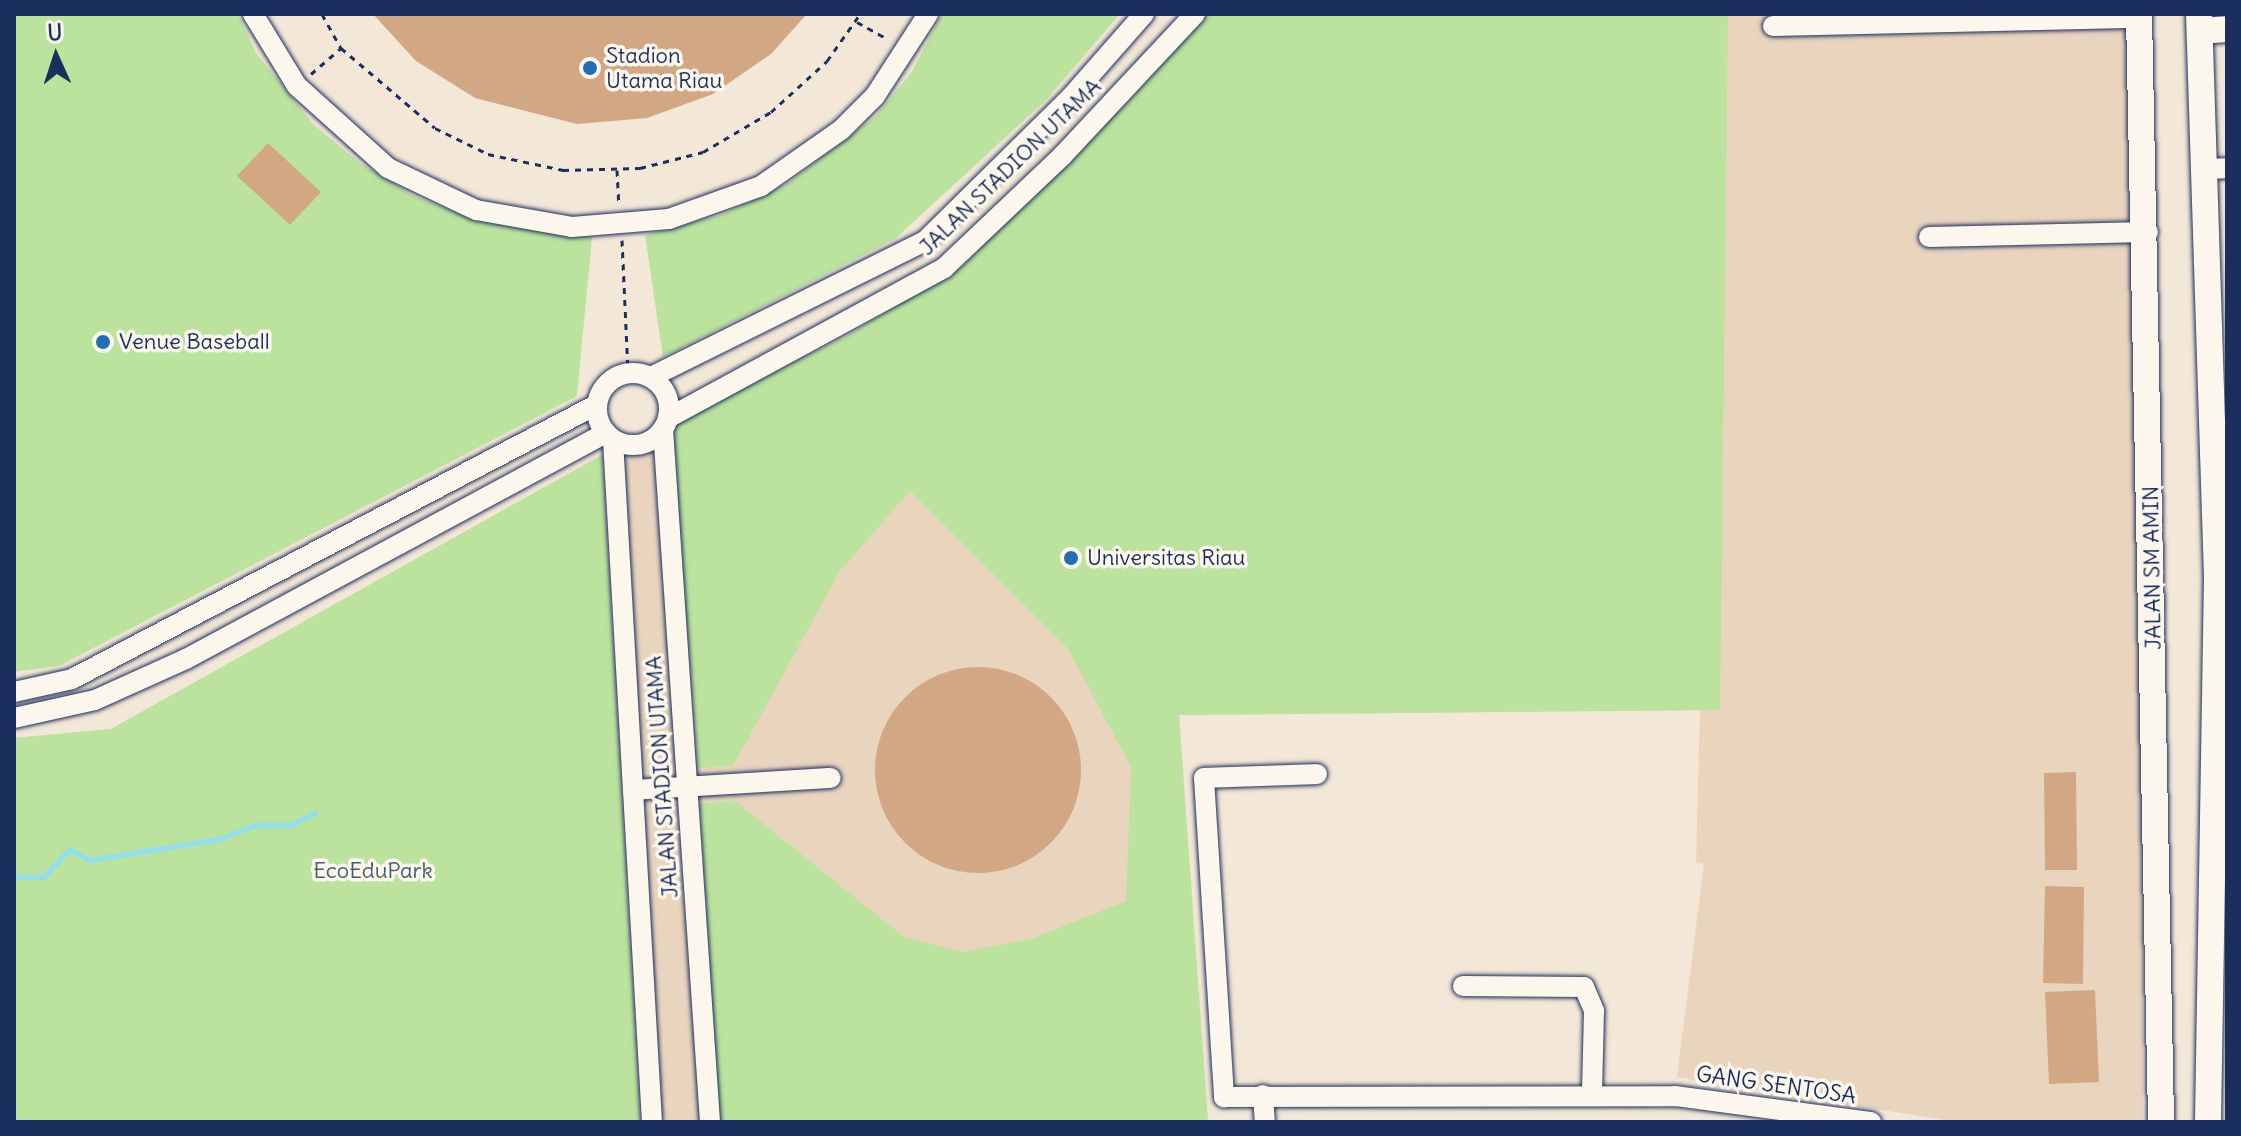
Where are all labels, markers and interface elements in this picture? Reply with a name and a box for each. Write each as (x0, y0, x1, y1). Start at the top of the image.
north arrow (16, 16, 96, 96)
text: U (47, 18, 63, 46)
place label: Stadion Utama Riau (606, 42, 722, 94)
marker: Stadion Utama Riau (581, 59, 599, 77)
street label: JALAN STADION UTAMA (914, 73, 1106, 261)
place label: Venue Baseball (119, 329, 270, 355)
marker: Venue Baseball (94, 333, 112, 351)
street label: JALAN SM AMIN (2137, 486, 2167, 650)
place label: Universitas Riau (1087, 545, 1245, 571)
marker: Universitas Riau (1062, 549, 1080, 567)
street label: JALAN STADION UTAMA (640, 655, 684, 899)
park label: EcoEduPark (313, 858, 433, 884)
street label: GANG SENTOSA (1694, 1061, 1858, 1109)

